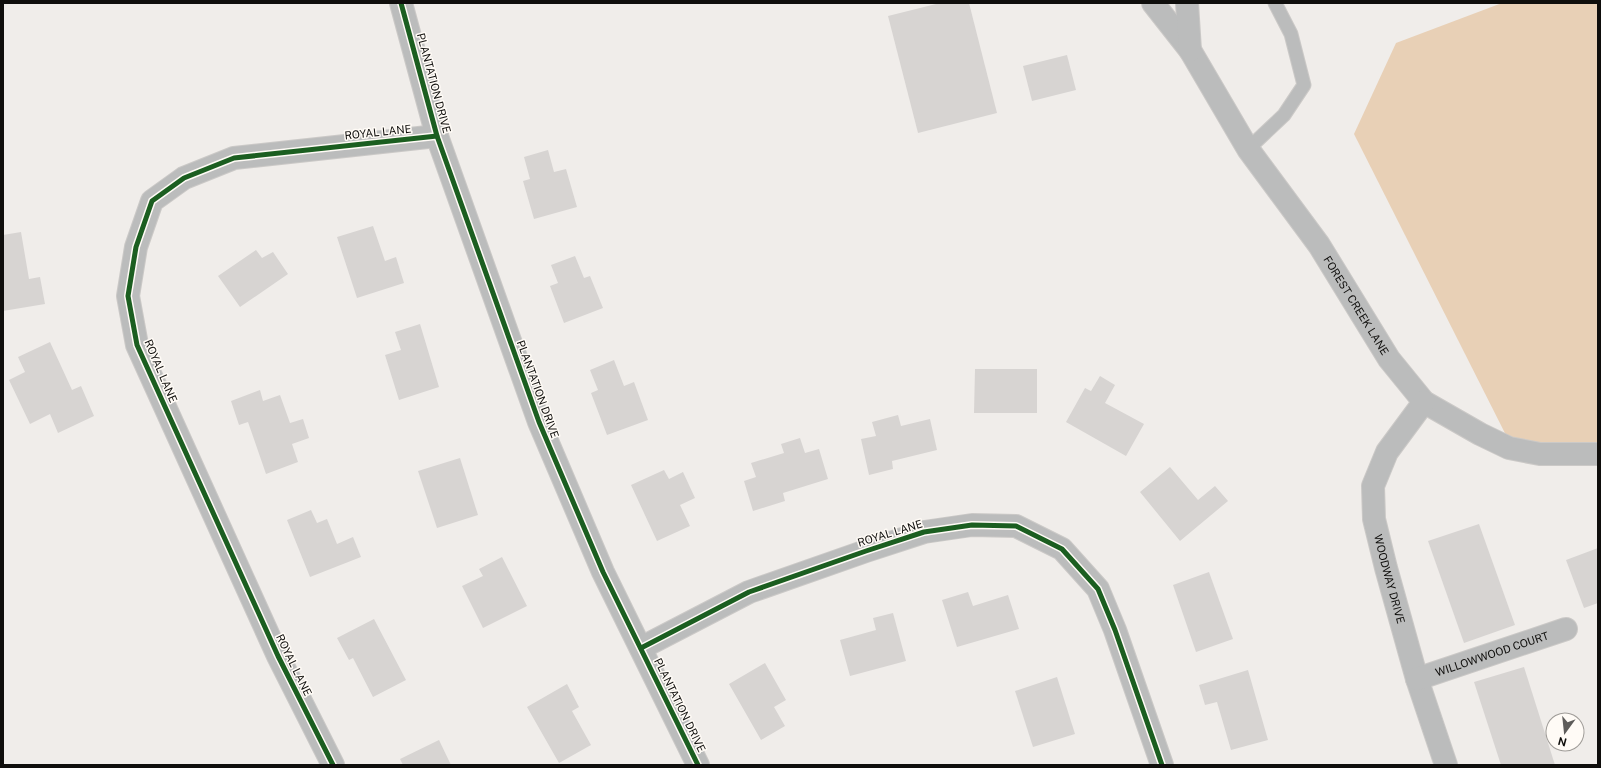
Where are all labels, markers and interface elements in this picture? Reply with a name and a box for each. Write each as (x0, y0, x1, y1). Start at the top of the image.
street label: PLANTATION DRIVE (415, 32, 453, 135)
street label: ROYAL LANE (344, 123, 412, 141)
street label: FOREST CREEK LANE (1321, 254, 1391, 357)
street label: ROYAL LANE (142, 338, 180, 404)
street label: PLANTATION DRIVE (515, 339, 561, 440)
street label: ROYAL LANE (856, 517, 924, 549)
street label: WOODWAY DRIVE (1372, 533, 1407, 625)
street label: WILLOWWOOD COURT (1434, 629, 1550, 678)
street label: ROYAL LANE (274, 632, 314, 698)
street label: PLANTATION DRIVE (652, 656, 708, 754)
north arrow (1545, 712, 1585, 752)
text: N (1557, 735, 1568, 749)

